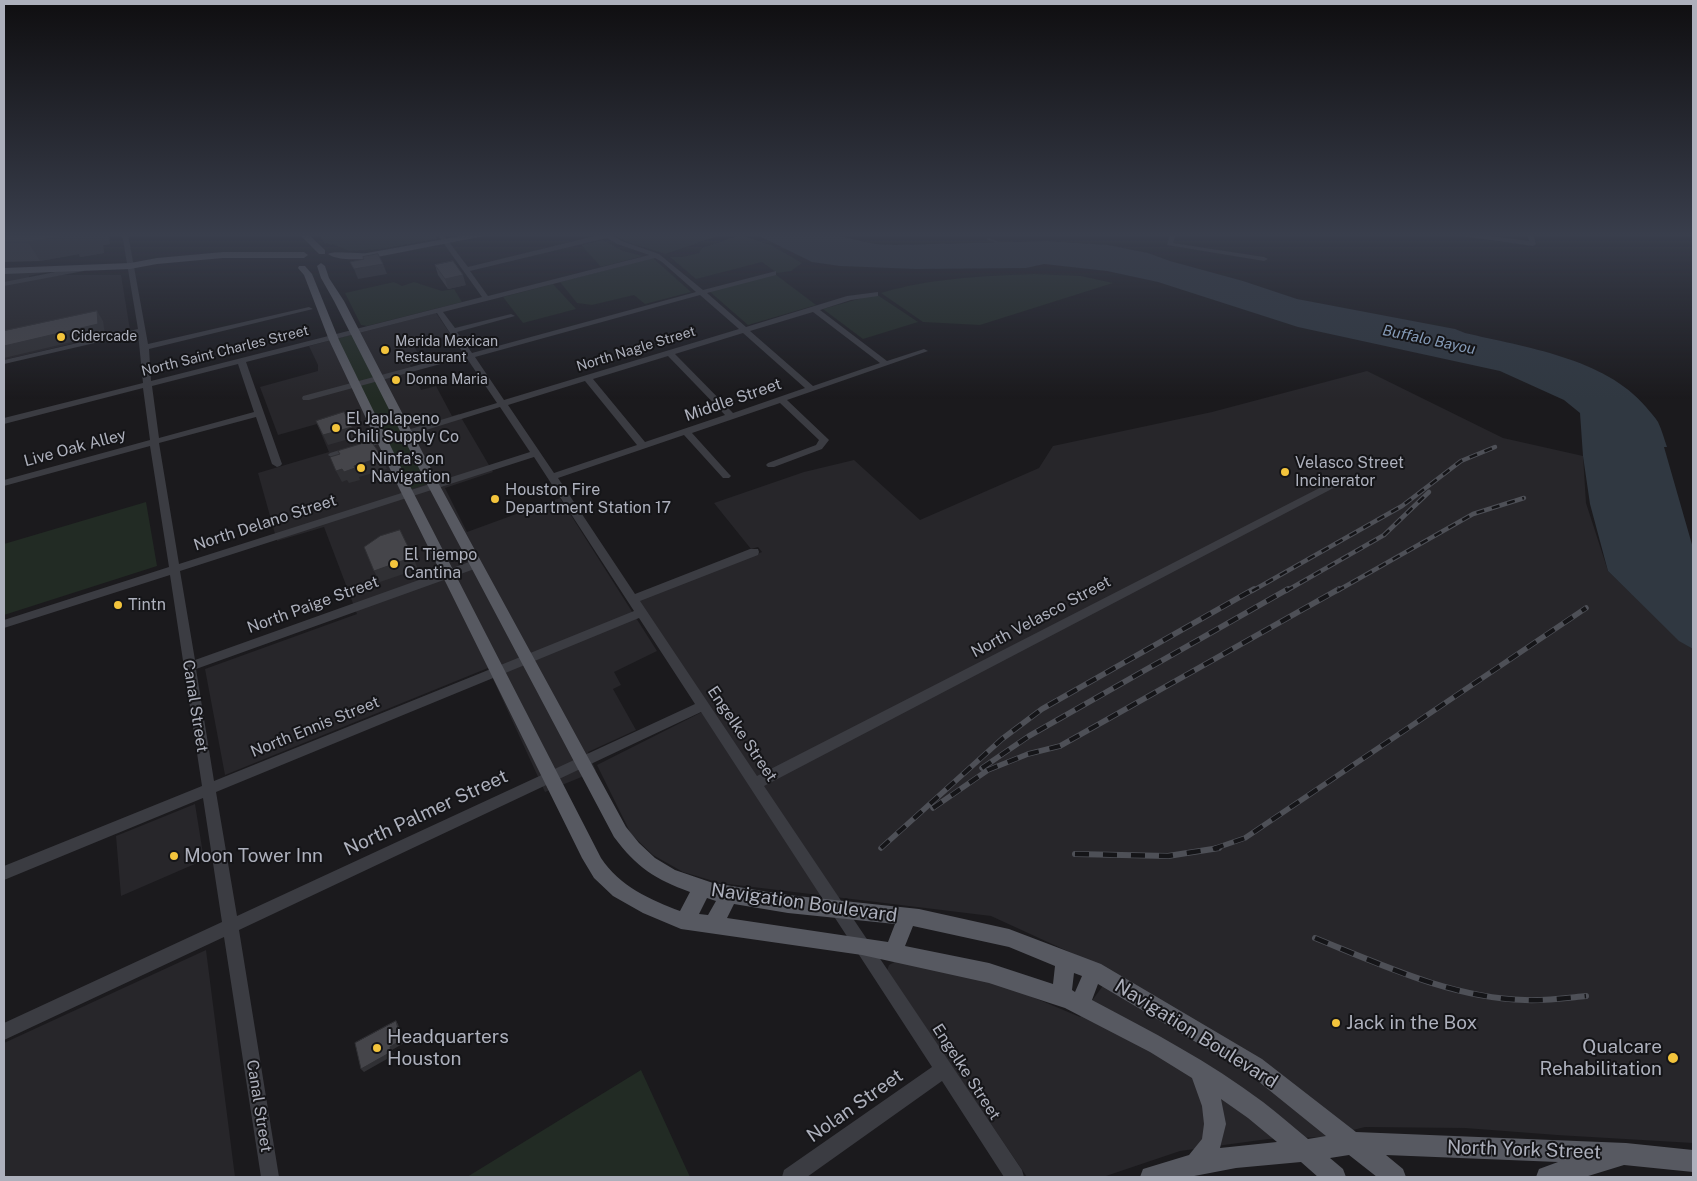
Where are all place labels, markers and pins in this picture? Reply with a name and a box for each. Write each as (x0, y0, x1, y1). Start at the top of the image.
place label: Cidercade (71, 329, 137, 345)
marker: Cidercade (55, 331, 67, 343)
place label: Merida Mexican Restaurant (395, 334, 498, 367)
marker: Merida Mexican Restaurant (379, 344, 391, 356)
place label: Donna Maria (406, 372, 488, 388)
marker: Donna Maria (390, 374, 402, 386)
place label: El Japlapeno Chili Supply Co (346, 409, 459, 447)
marker: El Japlapeno Chili Supply Co (330, 422, 342, 434)
place label: Ninfa’s on Navigation (371, 449, 450, 487)
place label: Velasco Street Incinerator (1295, 453, 1404, 491)
marker: Ninfa’s on Navigation (355, 462, 367, 474)
marker: Velasco Street Incinerator (1279, 466, 1291, 478)
place label: Houston Fire Department Station 17 (505, 480, 671, 518)
marker: Houston Fire Department Station 17 (489, 493, 501, 505)
place label: El Tiempo Cantina (404, 545, 477, 583)
marker: El Tiempo Cantina (388, 558, 400, 570)
place label: Tintn (128, 595, 166, 615)
marker: Tintn (112, 599, 124, 611)
place label: Moon Tower Inn (184, 845, 323, 867)
marker: Moon Tower Inn (168, 850, 180, 862)
place label: Jack in the Box (1346, 1012, 1477, 1034)
marker: Jack in the Box (1330, 1017, 1342, 1029)
place label: Headquarters Houston (387, 1026, 509, 1070)
place label: Qualcare Rehabilitation (1540, 1036, 1662, 1080)
marker: Headquarters Houston (371, 1042, 383, 1054)
marker: Qualcare Rehabilitation (1666, 1051, 1680, 1065)

